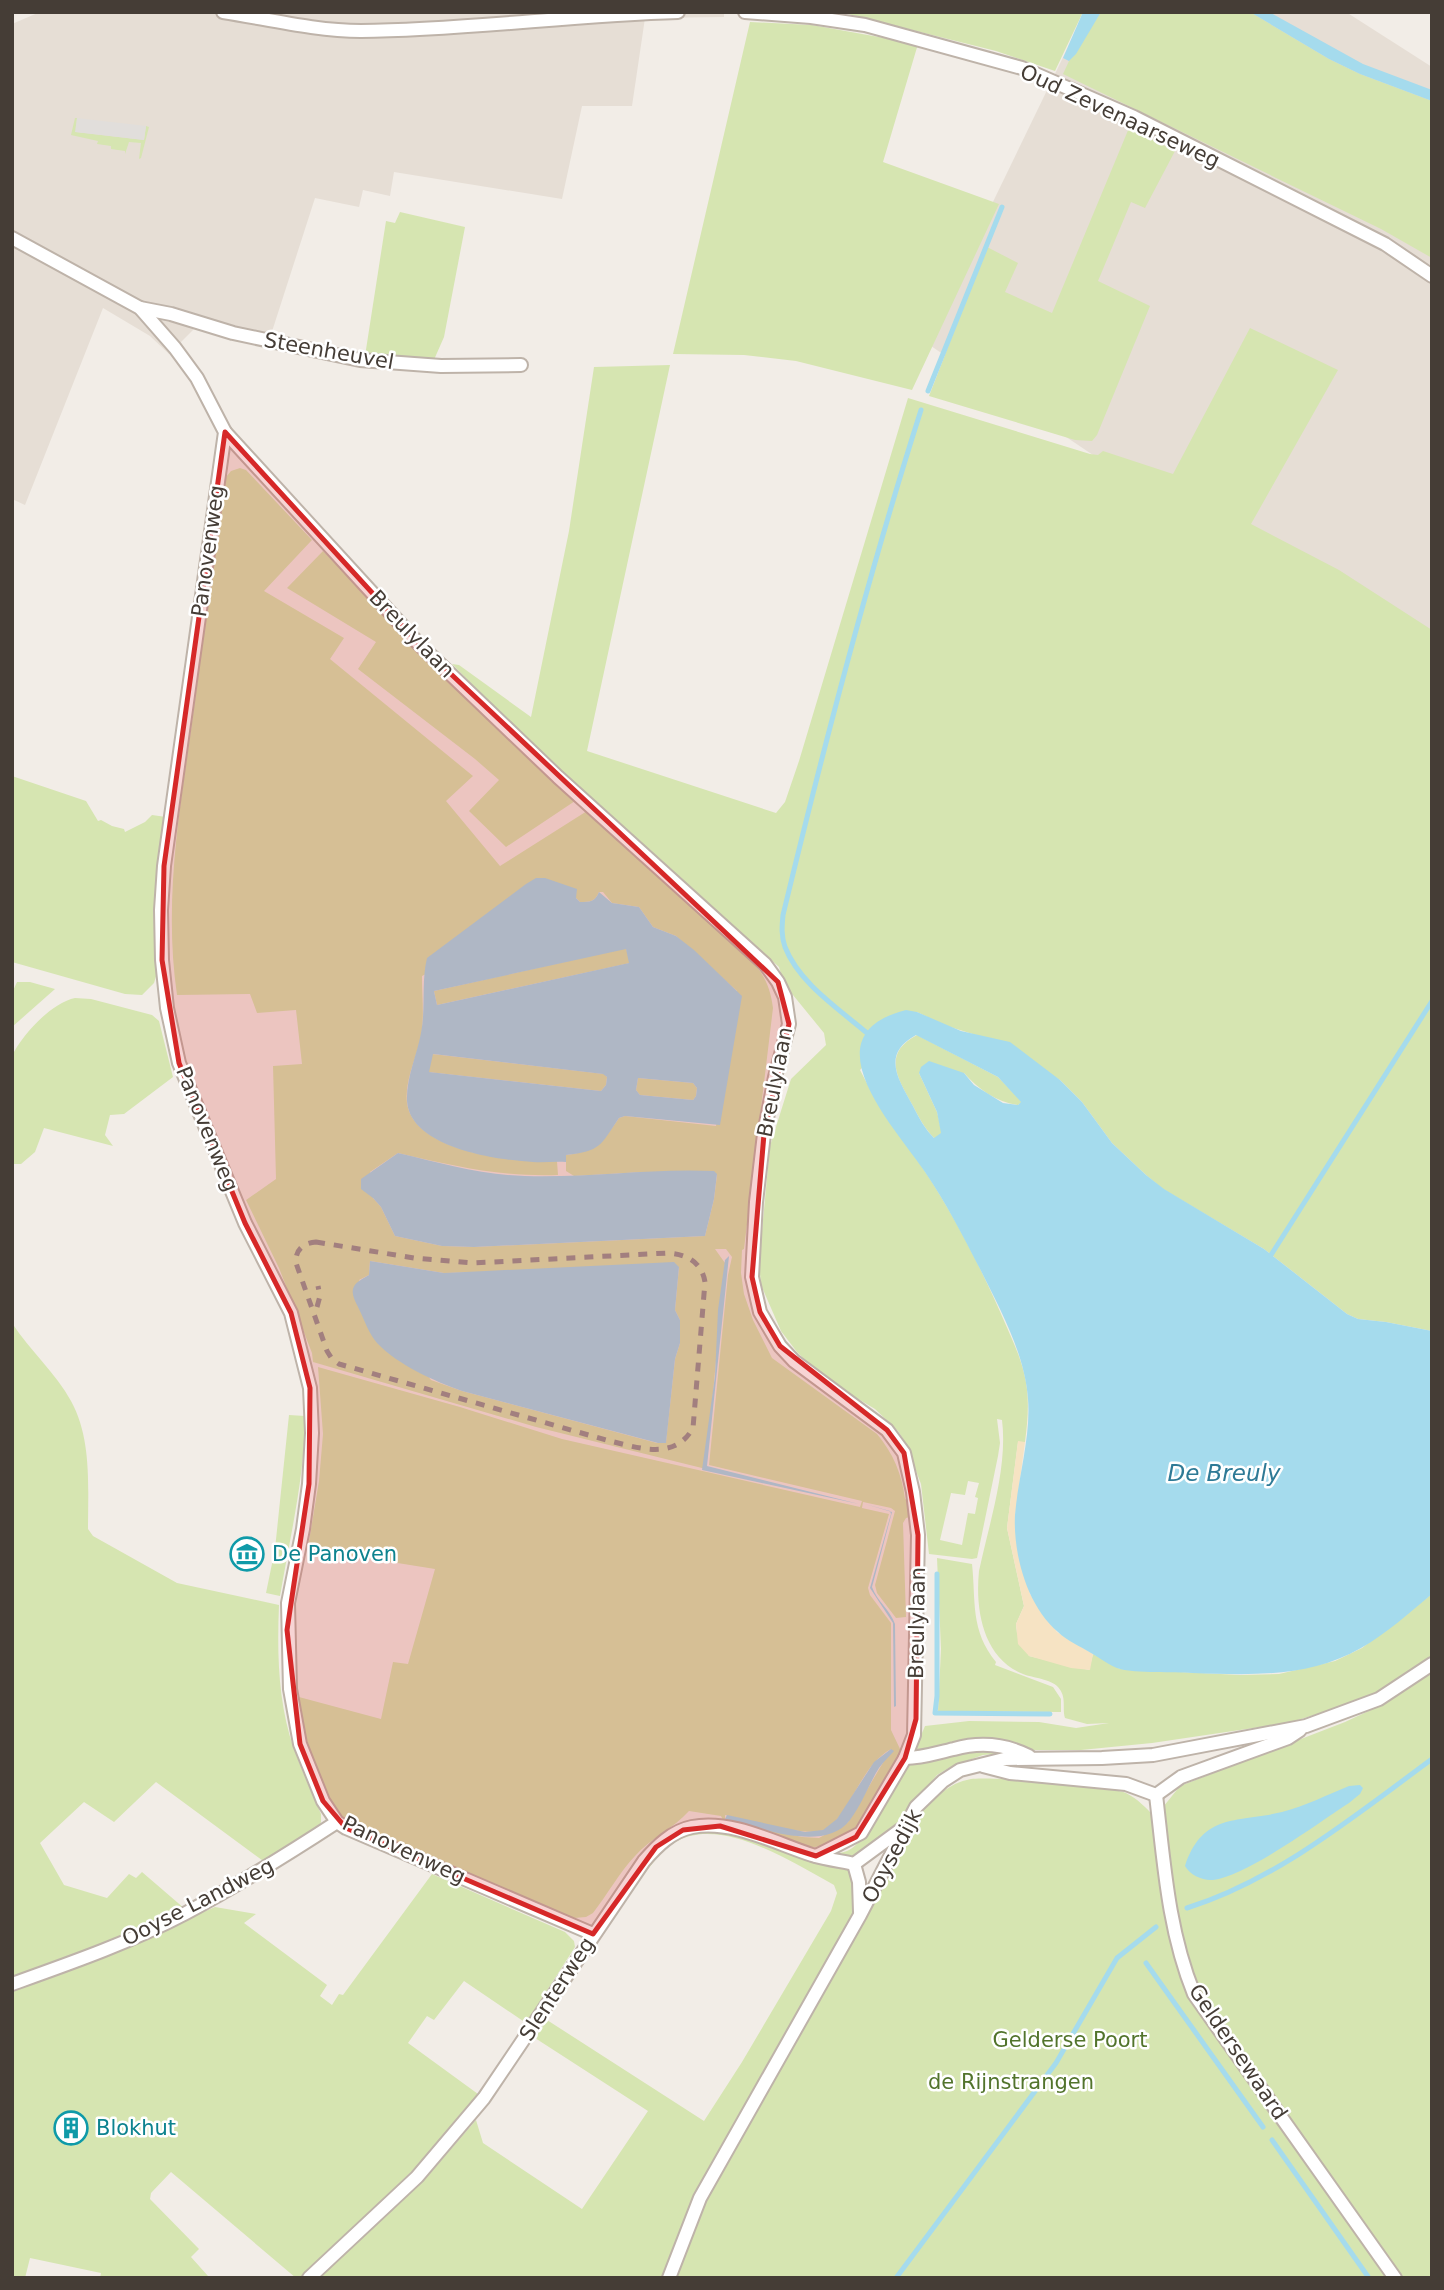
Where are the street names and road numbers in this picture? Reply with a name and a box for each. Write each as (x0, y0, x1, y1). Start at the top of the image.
street label: Oud Zevenaarseweg (1016, 59, 1224, 173)
street label: Steenheuvel (262, 328, 396, 374)
street label: Panovenweg (187, 484, 229, 618)
street label: Breulylaan (364, 585, 460, 683)
street label: Breulylaan (753, 1025, 797, 1139)
street label: Panovenweg (171, 1063, 243, 1195)
street label: Breulylaan (904, 1567, 930, 1679)
street label: Ooysedijk (857, 1804, 927, 1907)
street label: Panovenweg (339, 1811, 469, 1889)
street label: Ooyse Landweg (118, 1853, 278, 1951)
street label: Slenterweg (515, 1933, 599, 2045)
street label: Geldersewaard (1184, 1980, 1292, 2124)

